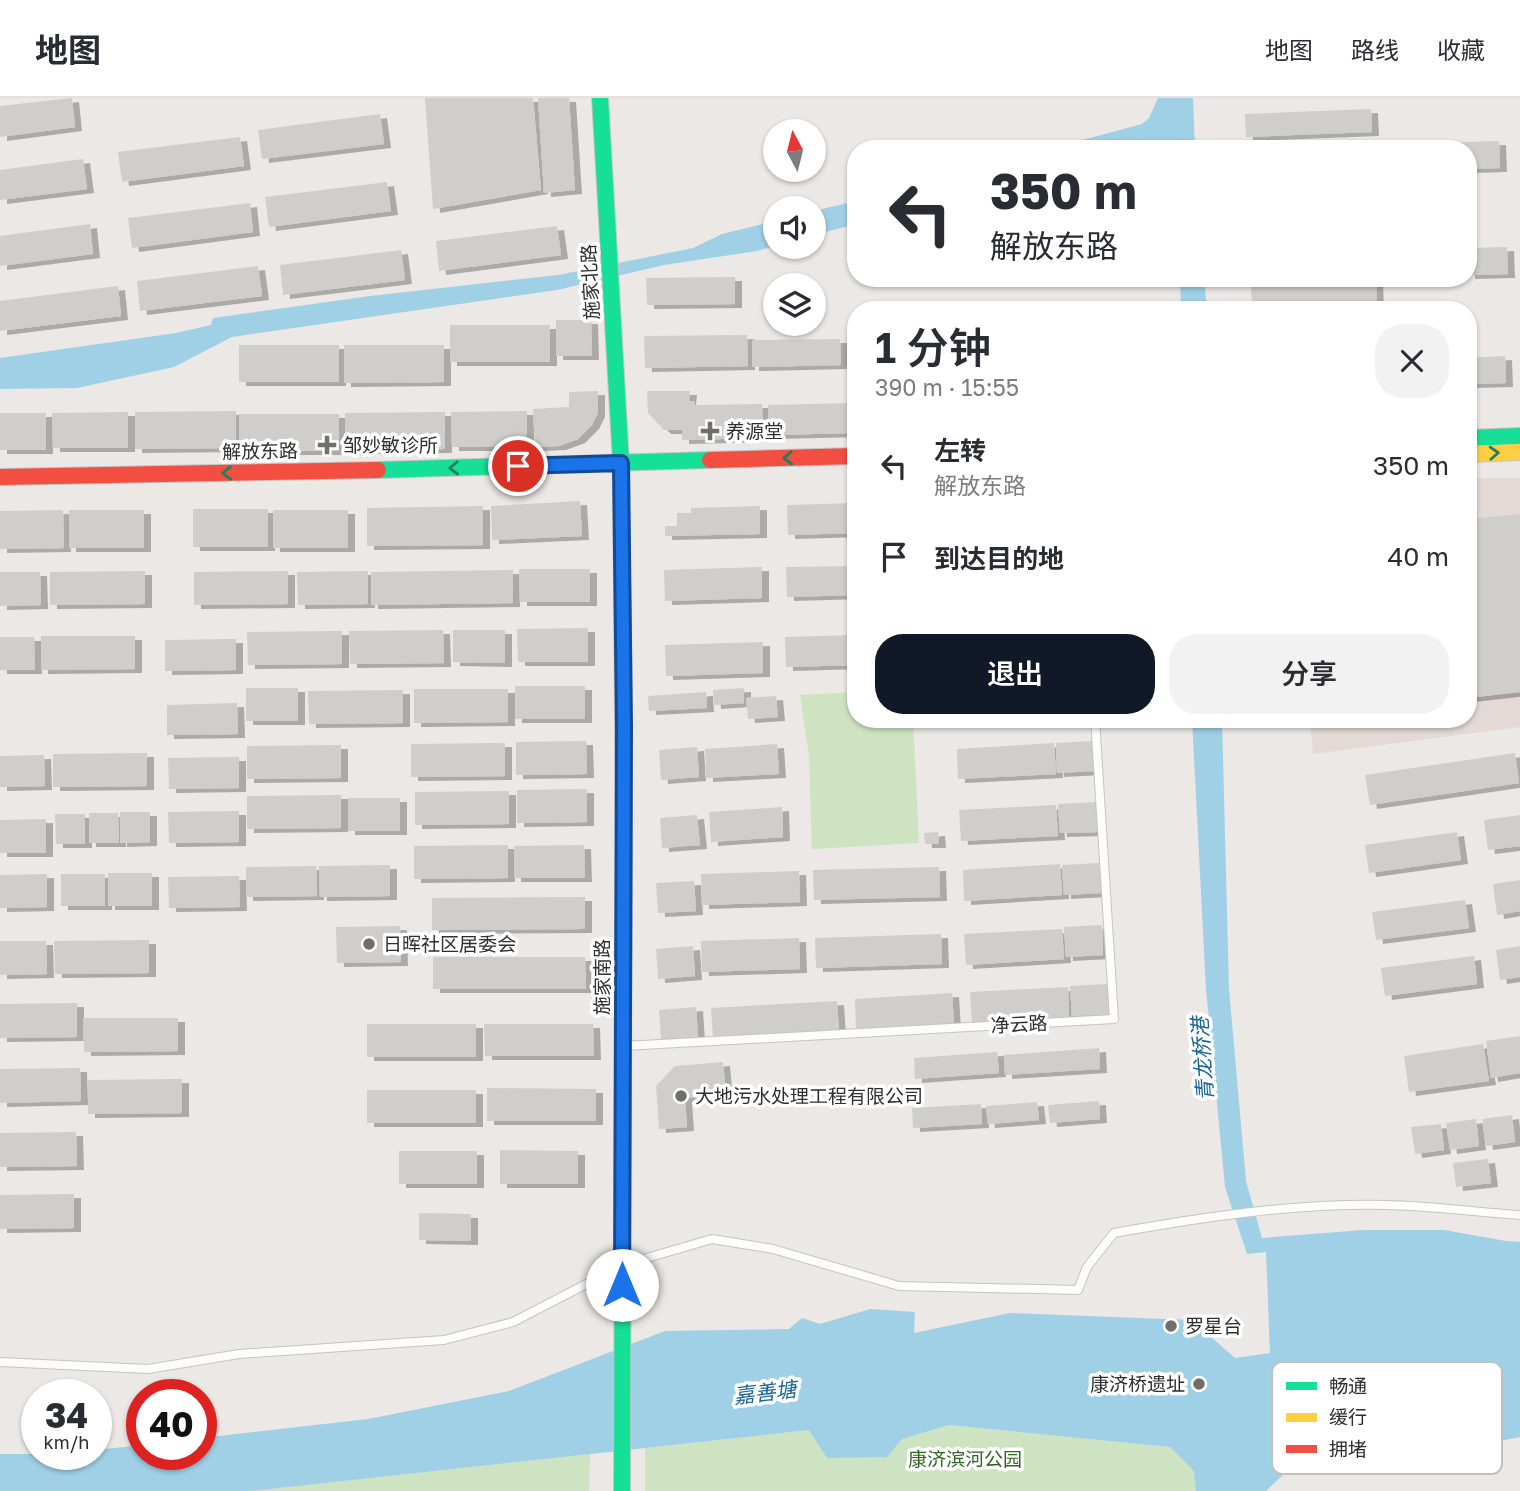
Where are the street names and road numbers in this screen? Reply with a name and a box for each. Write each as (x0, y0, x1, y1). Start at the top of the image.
street label: 施家北路 (576, 243, 603, 321)
street label: 解放东路 (222, 438, 298, 463)
street label: 施家南路 (590, 939, 613, 1015)
street label: 净云路 (990, 1011, 1048, 1036)

